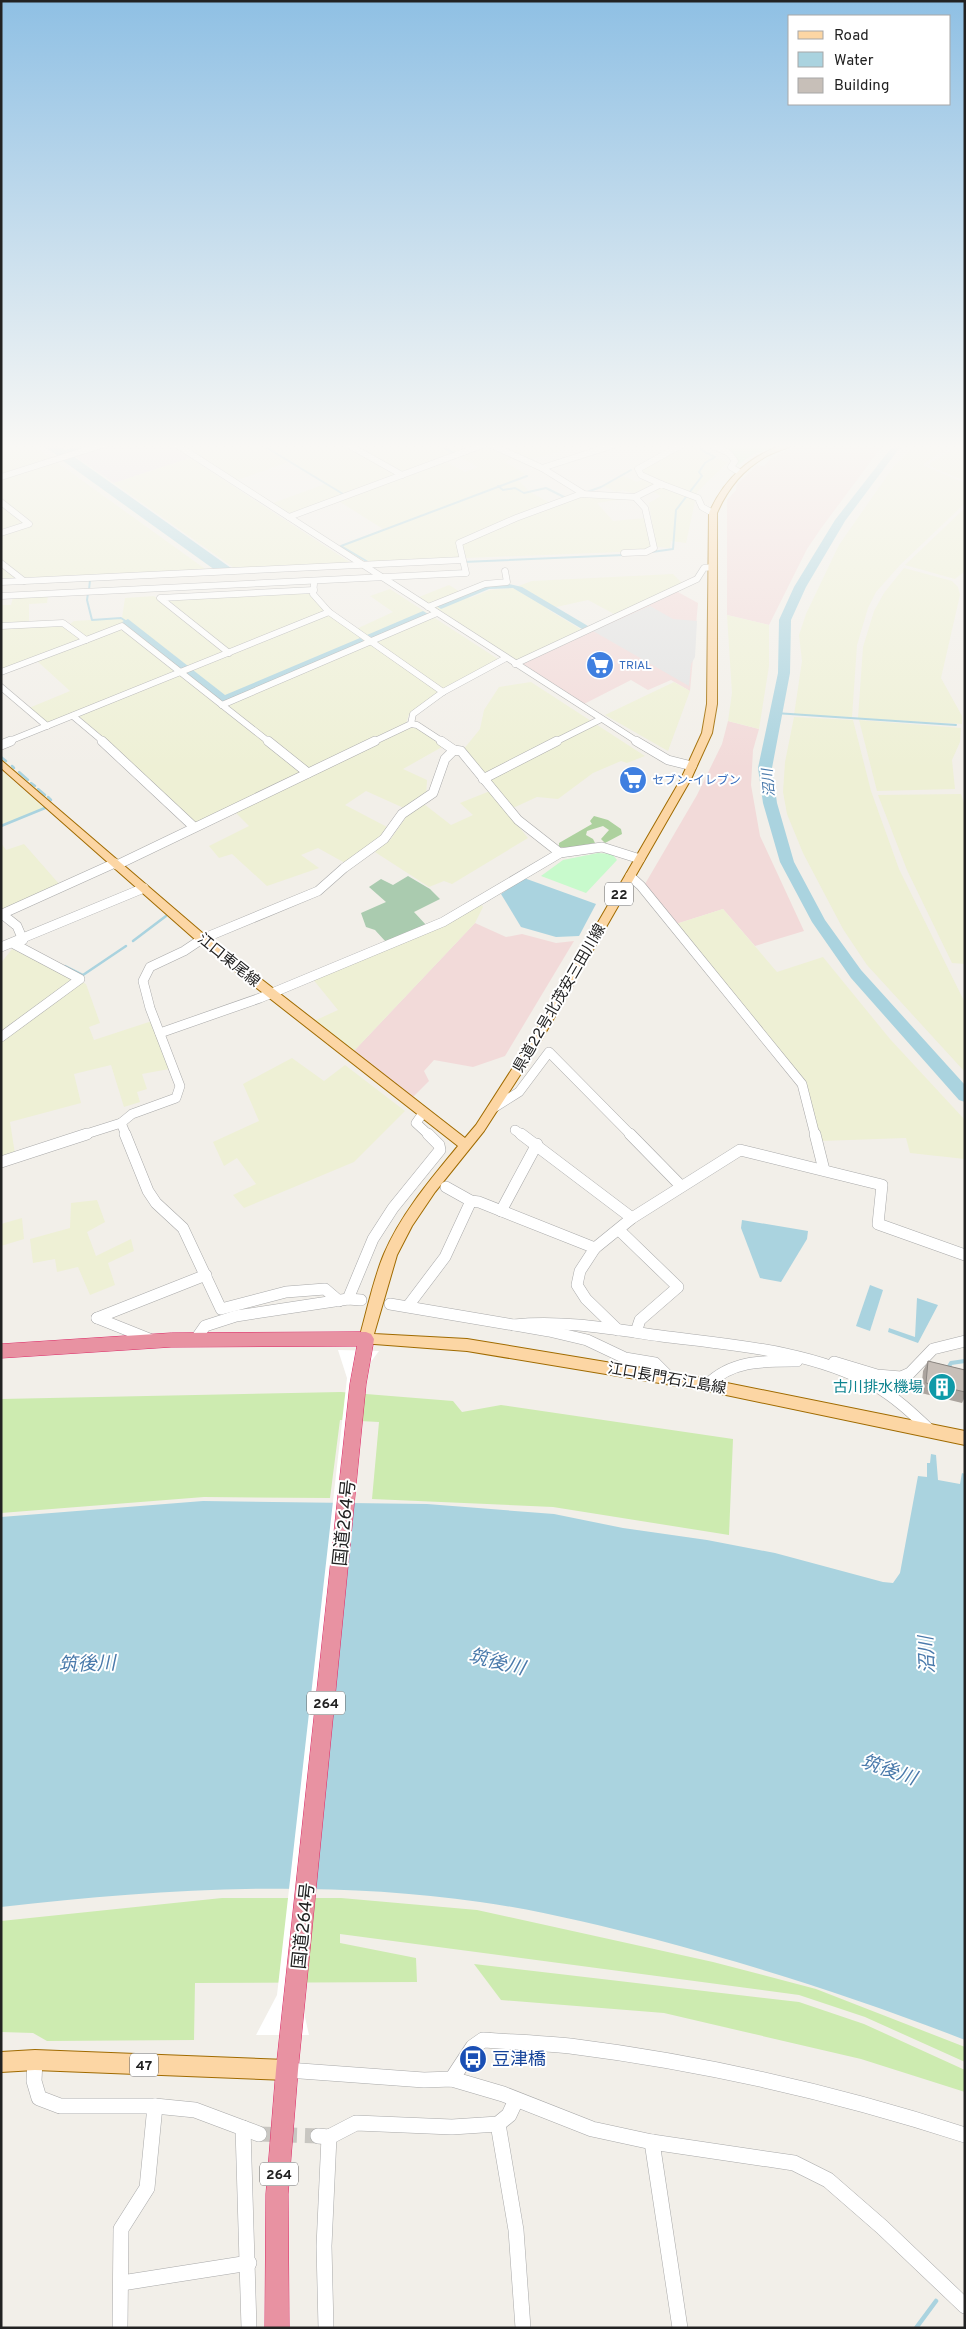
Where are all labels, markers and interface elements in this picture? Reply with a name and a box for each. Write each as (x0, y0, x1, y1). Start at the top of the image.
legend (788, 15, 951, 105)
text: Road (834, 27, 869, 46)
text: Water (834, 52, 874, 71)
text: Building (834, 77, 889, 96)
supermarket icon: TRIAL (585, 650, 615, 680)
place label: TRIAL (619, 658, 652, 674)
supermarket icon: セブン-イレブン (618, 765, 648, 795)
water label: 沼川 (760, 766, 779, 798)
place label: セブン-イレブン (652, 773, 741, 789)
road number: 22 (605, 882, 633, 906)
street label: 県道22号北茂安三田川線 (509, 921, 611, 1076)
street label: 江口東尾線 (193, 930, 263, 992)
street label: 江口長門石江島線 (606, 1360, 727, 1399)
building icon: 古川排水機場 (927, 1372, 957, 1402)
place label: 古川排水機場 (833, 1378, 923, 1398)
street label: 国道264号 (330, 1479, 361, 1568)
water label: 沼川 (915, 1633, 941, 1675)
water label: 筑後川 (466, 1644, 529, 1682)
water label: 筑後川 (58, 1652, 118, 1678)
road number: 264 (307, 1692, 345, 1715)
water label: 筑後川 (857, 1750, 921, 1792)
street label: 国道264号 (289, 1882, 320, 1971)
bus stop icon: 豆津橋 (458, 2044, 488, 2074)
place label: 豆津橋 (492, 2049, 546, 2072)
road number: 47 (130, 2054, 158, 2076)
road number: 264 (260, 2162, 298, 2186)

